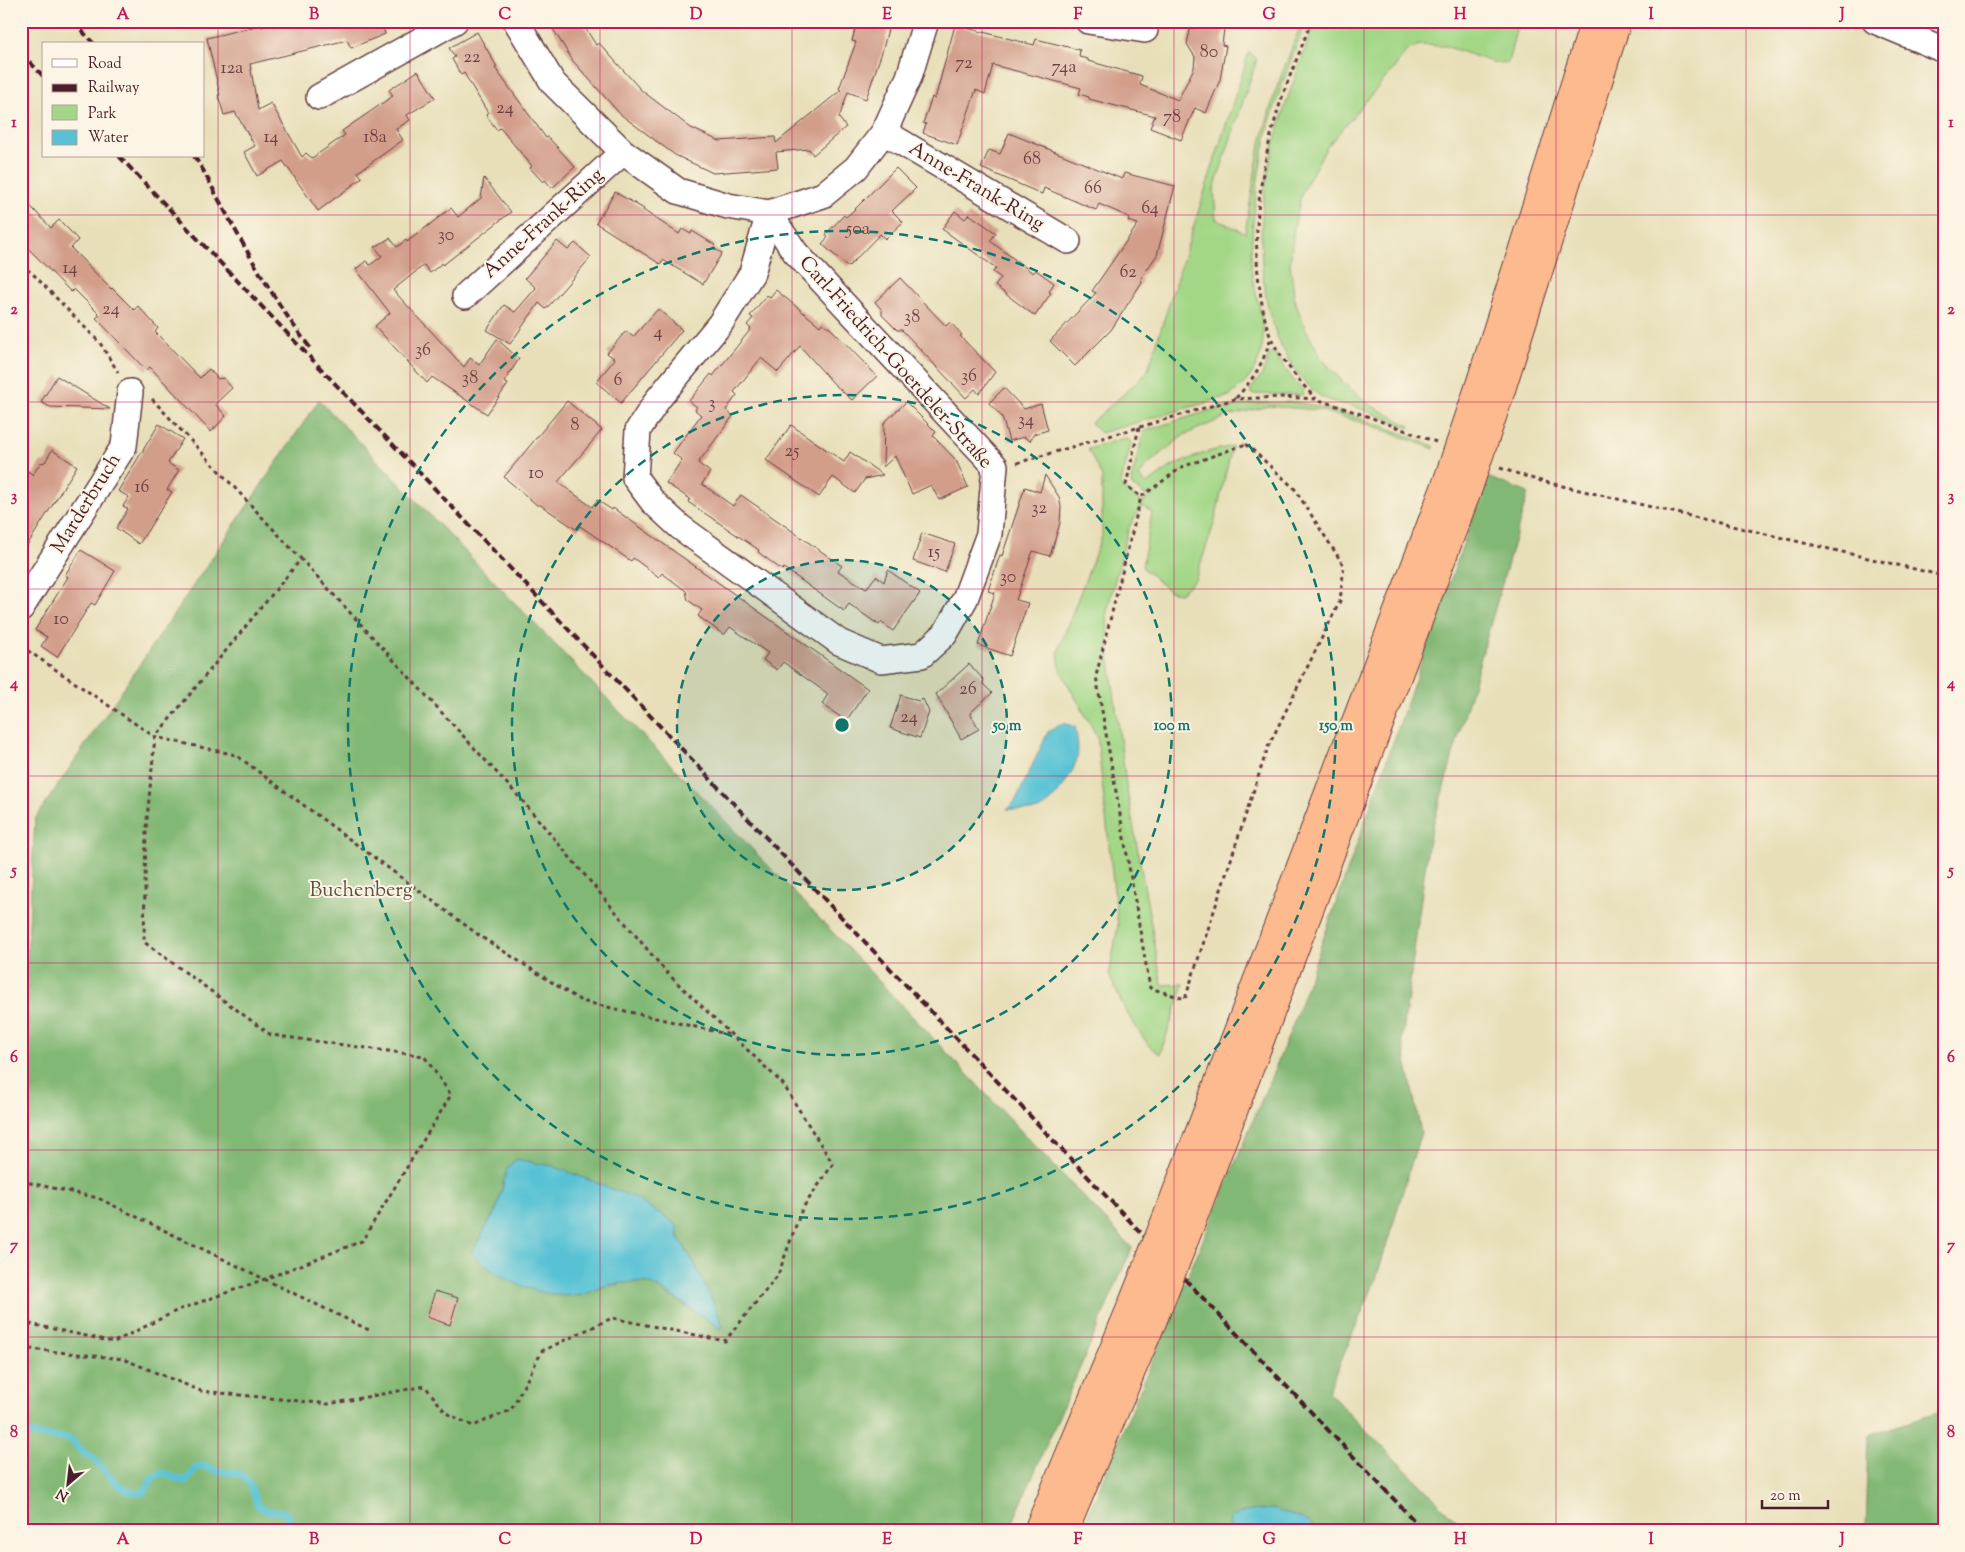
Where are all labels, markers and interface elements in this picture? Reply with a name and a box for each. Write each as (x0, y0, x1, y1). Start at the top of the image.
text: A (117, 4, 130, 27)
text: B (309, 4, 319, 27)
text: C (499, 4, 512, 27)
text: D (690, 4, 703, 27)
text: E (882, 4, 892, 27)
text: F (1074, 4, 1083, 27)
text: G (1262, 4, 1276, 27)
text: H (1454, 4, 1467, 27)
text: I (1648, 4, 1654, 27)
text: J (1838, 4, 1845, 27)
house number: 80 (1200, 40, 1218, 66)
legend (42, 42, 205, 158)
house number: 22 (464, 45, 481, 71)
house number: 72 (955, 51, 973, 77)
text: Road (88, 54, 122, 75)
house number: 74a (1051, 55, 1077, 81)
house number: 12a (221, 56, 243, 82)
text: Railway (88, 78, 140, 99)
house number: 24 (496, 96, 514, 122)
text: Park (88, 104, 117, 125)
house number: 78 (1163, 105, 1181, 131)
text: 1 (11, 112, 17, 135)
text: 1 (1948, 112, 1954, 135)
house number: 14 (263, 125, 279, 151)
house number: 18a (363, 125, 387, 151)
text: Water (88, 128, 129, 149)
street label: Anne-Frank-Ring (903, 135, 1050, 239)
house number: 68 (1023, 147, 1041, 173)
street label: Anne-Frank-Ring (477, 162, 611, 286)
house number: 66 (1084, 176, 1102, 202)
house number: 64 (1141, 196, 1159, 222)
house number: 50a (845, 217, 870, 243)
house number: 30 (438, 223, 454, 249)
street label: Carl-Friedrich-Goerdeler-Straße (791, 250, 999, 476)
house number: 14 (62, 256, 78, 282)
house number: 62 (1119, 260, 1137, 286)
house number: 24 (102, 297, 120, 323)
text: 2 (10, 299, 18, 322)
text: 2 (1947, 299, 1955, 322)
house number: 38 (904, 305, 920, 331)
house number: 4 (653, 320, 663, 346)
house number: 36 (415, 338, 431, 364)
house number: 36 (961, 364, 977, 390)
house number: 38 (462, 366, 478, 392)
house number: 6 (614, 368, 623, 394)
house number: 3 (708, 391, 716, 417)
house number: 34 (1018, 408, 1034, 434)
house number: 8 (571, 413, 580, 439)
house number: 25 (785, 439, 799, 465)
street label: Marderbruch (45, 448, 129, 560)
house number: 10 (528, 461, 544, 487)
house number: 16 (134, 475, 150, 501)
text: 3 (11, 486, 18, 509)
text: 3 (1948, 486, 1955, 509)
house number: 32 (1031, 496, 1047, 522)
house number: 15 (928, 540, 940, 566)
house number: 30 (1000, 565, 1016, 591)
house number: 10 (53, 607, 69, 633)
text: 4 (9, 673, 18, 696)
text: 4 (1946, 673, 1955, 696)
house number: 26 (959, 677, 977, 703)
house number: 24 (900, 705, 918, 731)
centre of rings (833, 716, 851, 734)
text: 50 m (992, 716, 1022, 737)
text: 100 m (1154, 716, 1191, 737)
text: 150 m (1319, 716, 1353, 737)
text: 5 (9, 860, 17, 883)
text: 5 (1946, 860, 1954, 883)
park label: Buchenberg (309, 877, 413, 906)
text: 6 (10, 1047, 18, 1070)
text: 6 (1947, 1047, 1955, 1070)
text: 7 (10, 1235, 19, 1258)
text: 7 (1947, 1235, 1956, 1258)
text: 8 (10, 1422, 18, 1445)
text: 8 (1947, 1422, 1955, 1445)
north arrow (42, 1460, 92, 1510)
scale bar (1762, 1477, 1829, 1509)
text: N (53, 1482, 72, 1505)
text: 20 m (1770, 1486, 1801, 1507)
text: A (117, 1529, 130, 1552)
text: B (309, 1529, 319, 1552)
text: C (499, 1529, 512, 1552)
text: D (690, 1529, 703, 1552)
text: E (882, 1529, 892, 1552)
text: F (1074, 1529, 1083, 1552)
text: G (1262, 1529, 1276, 1552)
text: H (1454, 1529, 1467, 1552)
text: I (1648, 1529, 1654, 1552)
text: J (1838, 1529, 1845, 1552)

